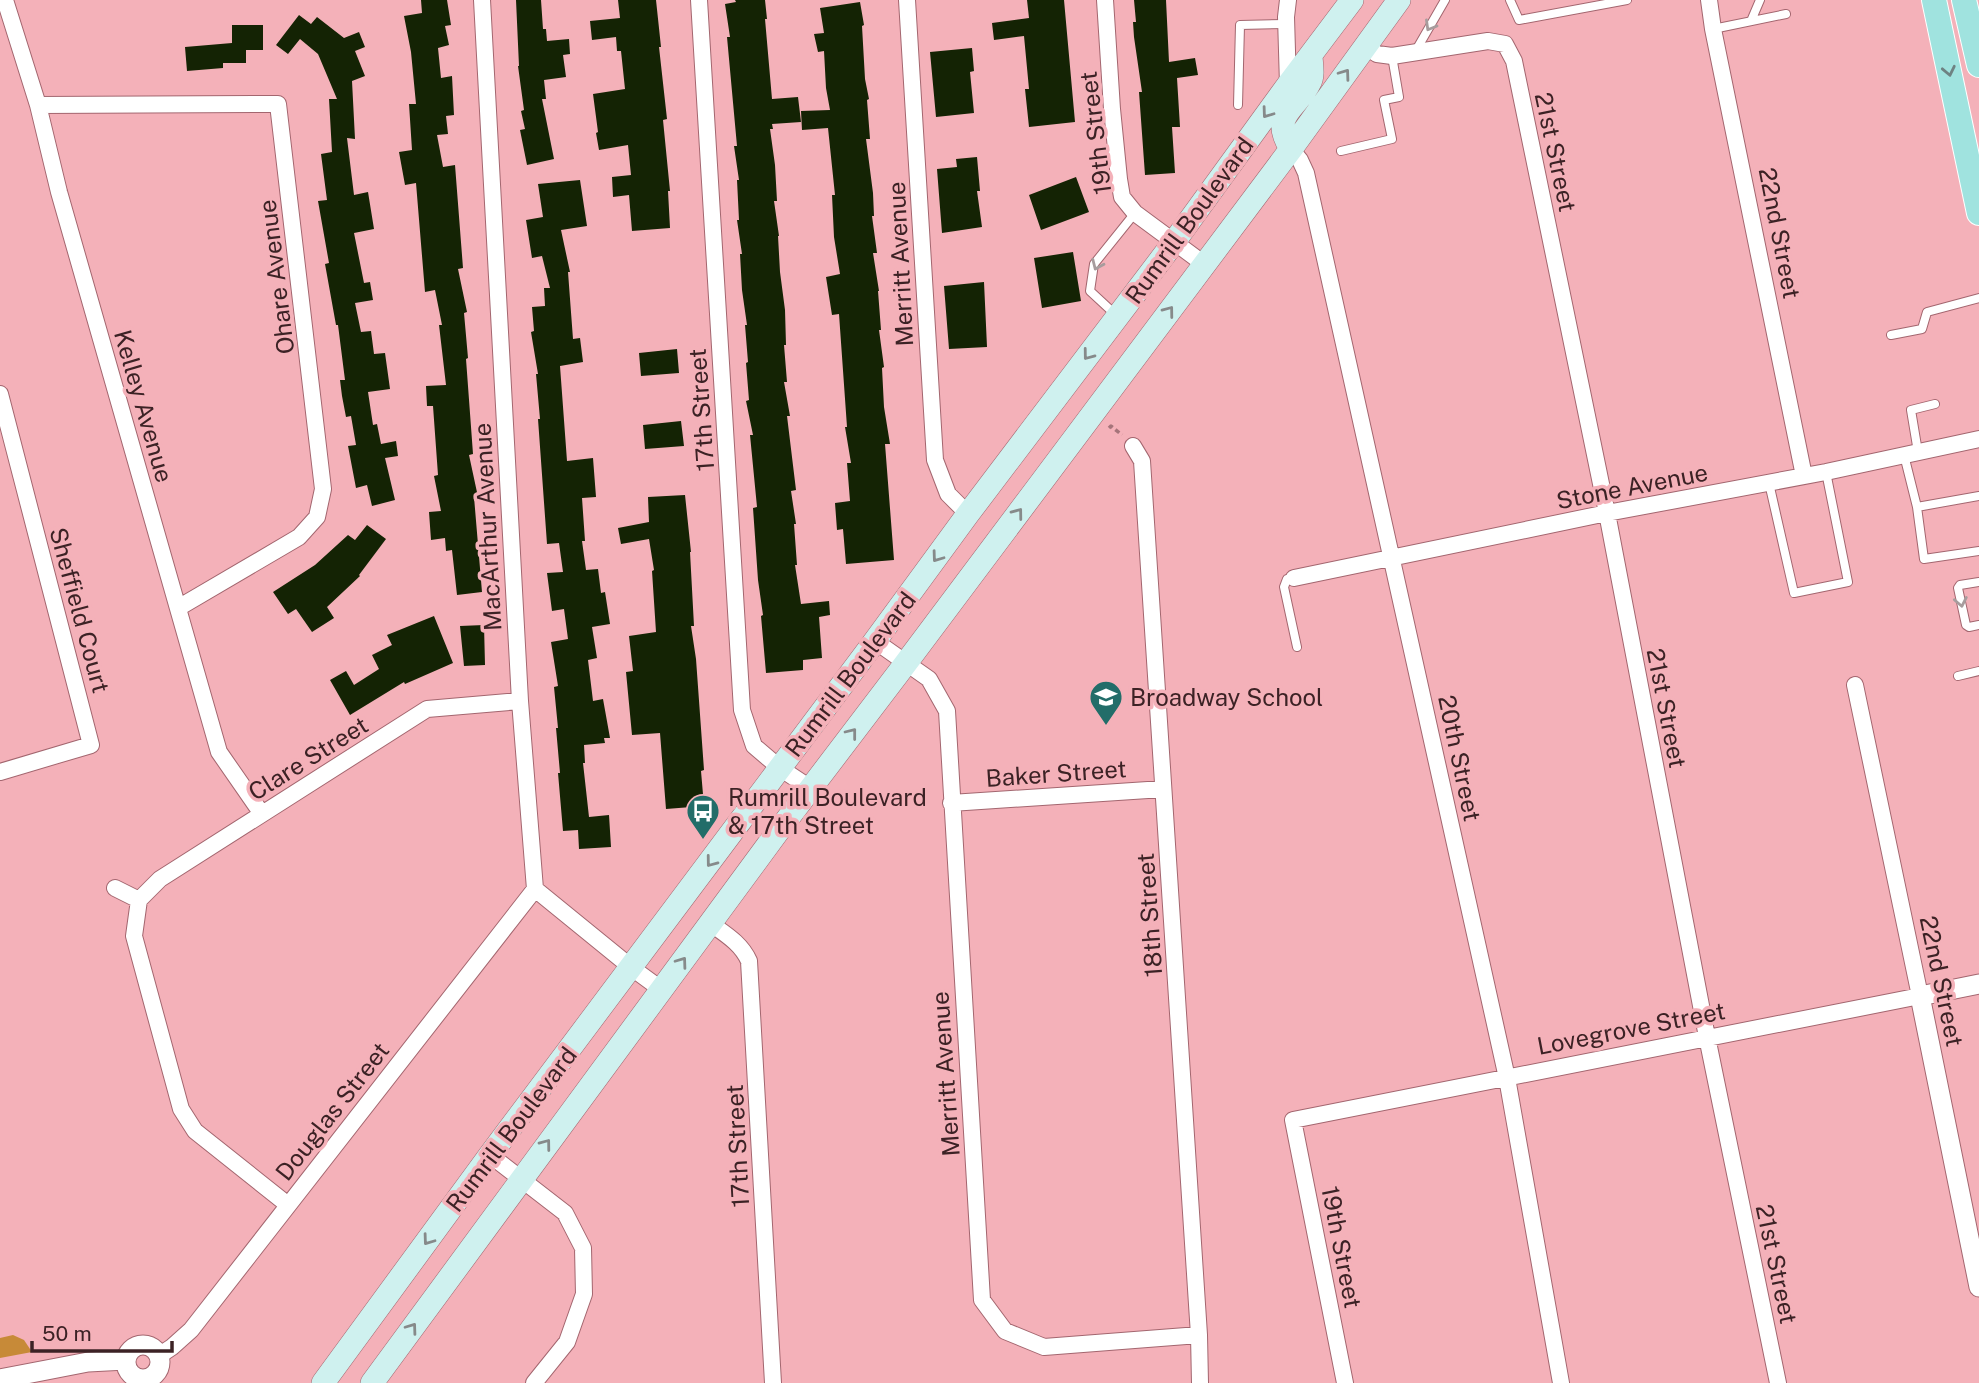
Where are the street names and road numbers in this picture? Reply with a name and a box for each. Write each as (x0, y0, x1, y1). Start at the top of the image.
street label: 19th Street (1074, 70, 1116, 196)
street label: 21st Street (1530, 90, 1582, 214)
street label: Rumrill Boulevard (1119, 131, 1259, 309)
street label: 22nd Street (1754, 165, 1806, 301)
street label: Merritt Avenue (882, 181, 918, 347)
street label: Ohare Avenue (253, 198, 299, 356)
street label: Kelley Avenue (109, 327, 179, 485)
street label: 17th Street (683, 348, 719, 472)
street label: MacArthur Avenue (468, 422, 506, 632)
street label: Stone Avenue (1554, 458, 1710, 514)
street label: Sheffield Court (44, 524, 116, 696)
street label: Rumrill Boulevard (779, 586, 921, 762)
street label: 21st Street (1642, 646, 1692, 770)
street label: 20th Street (1433, 692, 1487, 824)
street label: Clare Street (243, 710, 373, 806)
street label: Baker Street (985, 754, 1127, 792)
street label: 18th Street (1131, 852, 1167, 978)
street label: 22nd Street (1915, 913, 1969, 1049)
street label: Merritt Avenue (925, 991, 965, 1157)
street label: Lovegrove Street (1535, 996, 1727, 1060)
street label: Douglas Street (269, 1036, 395, 1186)
street label: Rumrill Boulevard (440, 1041, 582, 1217)
street label: 17th Street (720, 1084, 754, 1208)
street label: 19th Street (1316, 1184, 1368, 1310)
street label: 21st Street (1751, 1202, 1803, 1326)

